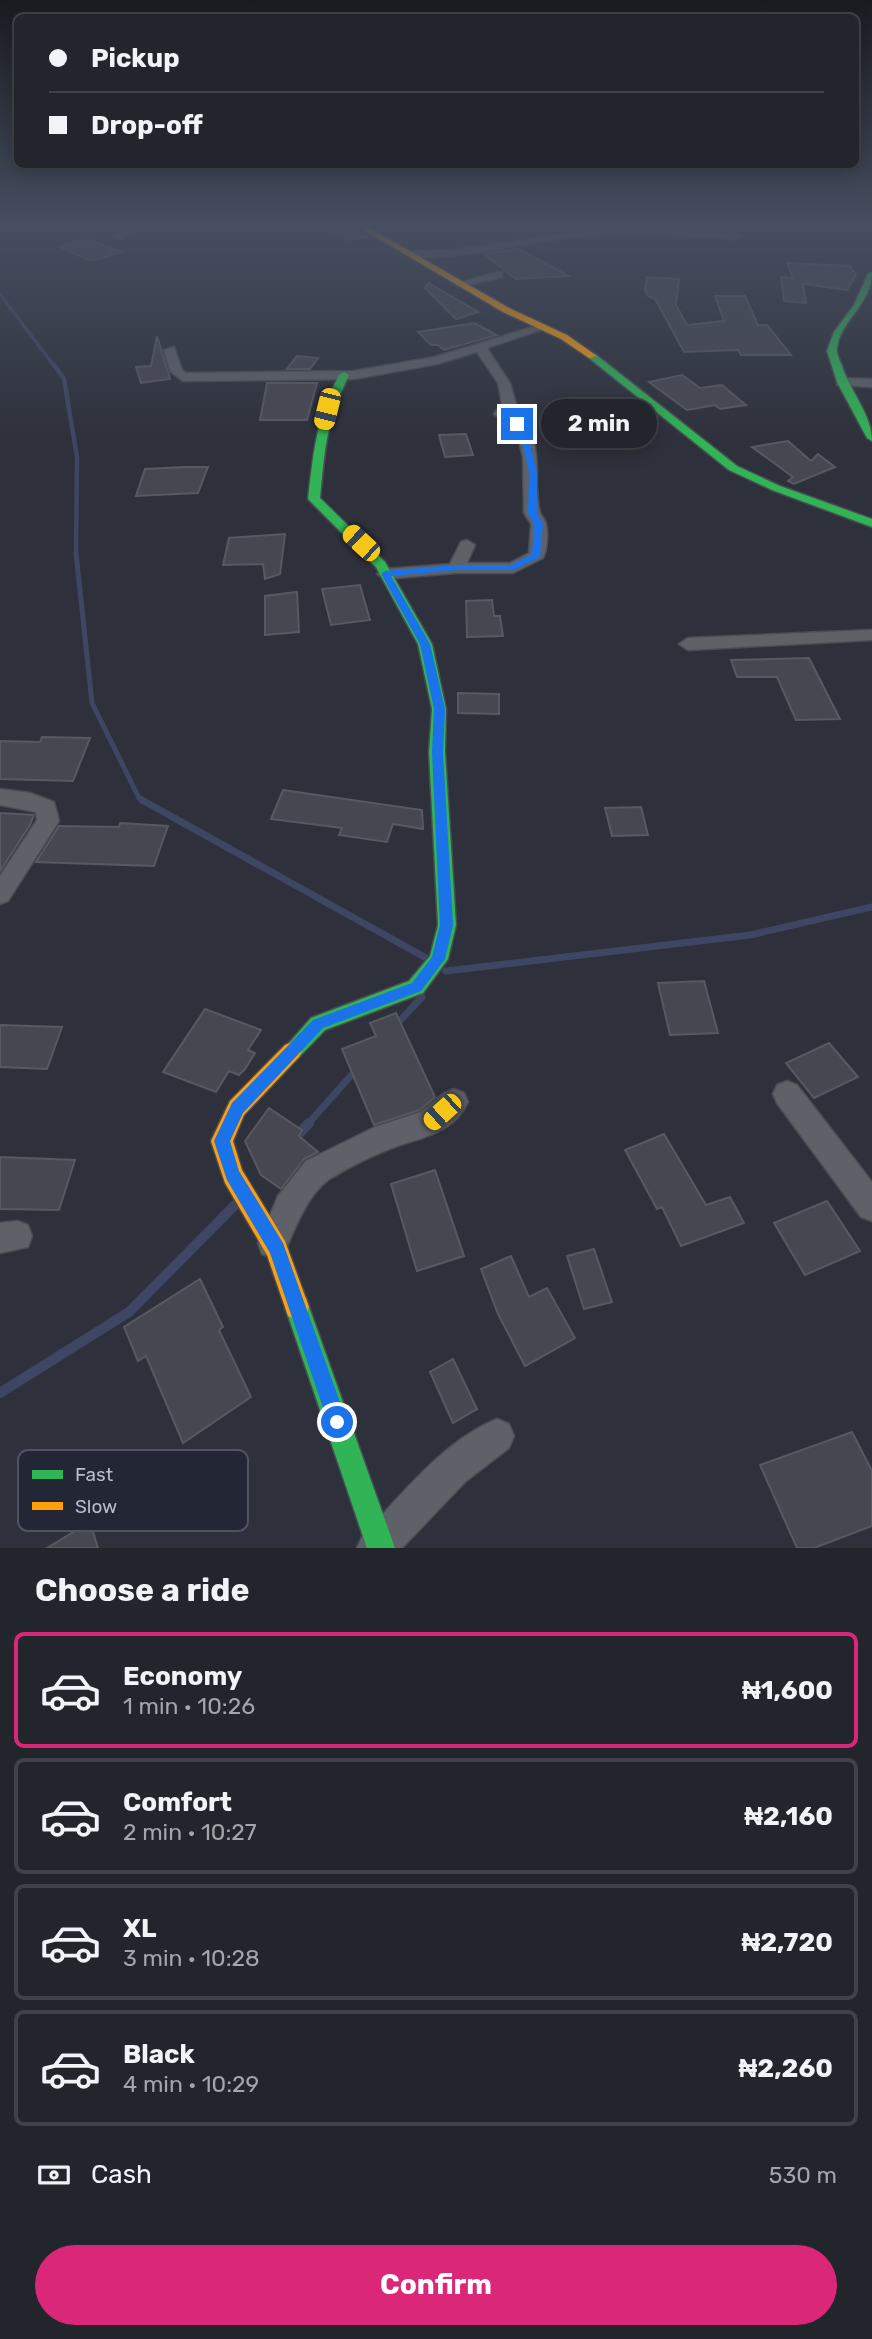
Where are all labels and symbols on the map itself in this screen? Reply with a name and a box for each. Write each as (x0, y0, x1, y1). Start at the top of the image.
car (312, 386, 343, 432)
callout: 2 min (542, 400, 657, 448)
route end (501, 408, 533, 440)
car (339, 521, 384, 565)
car (420, 1090, 465, 1134)
route start (321, 1406, 353, 1438)
legend (18, 1450, 248, 1531)
text: Fast (75, 1463, 114, 1486)
text: Slow (75, 1495, 117, 1518)

